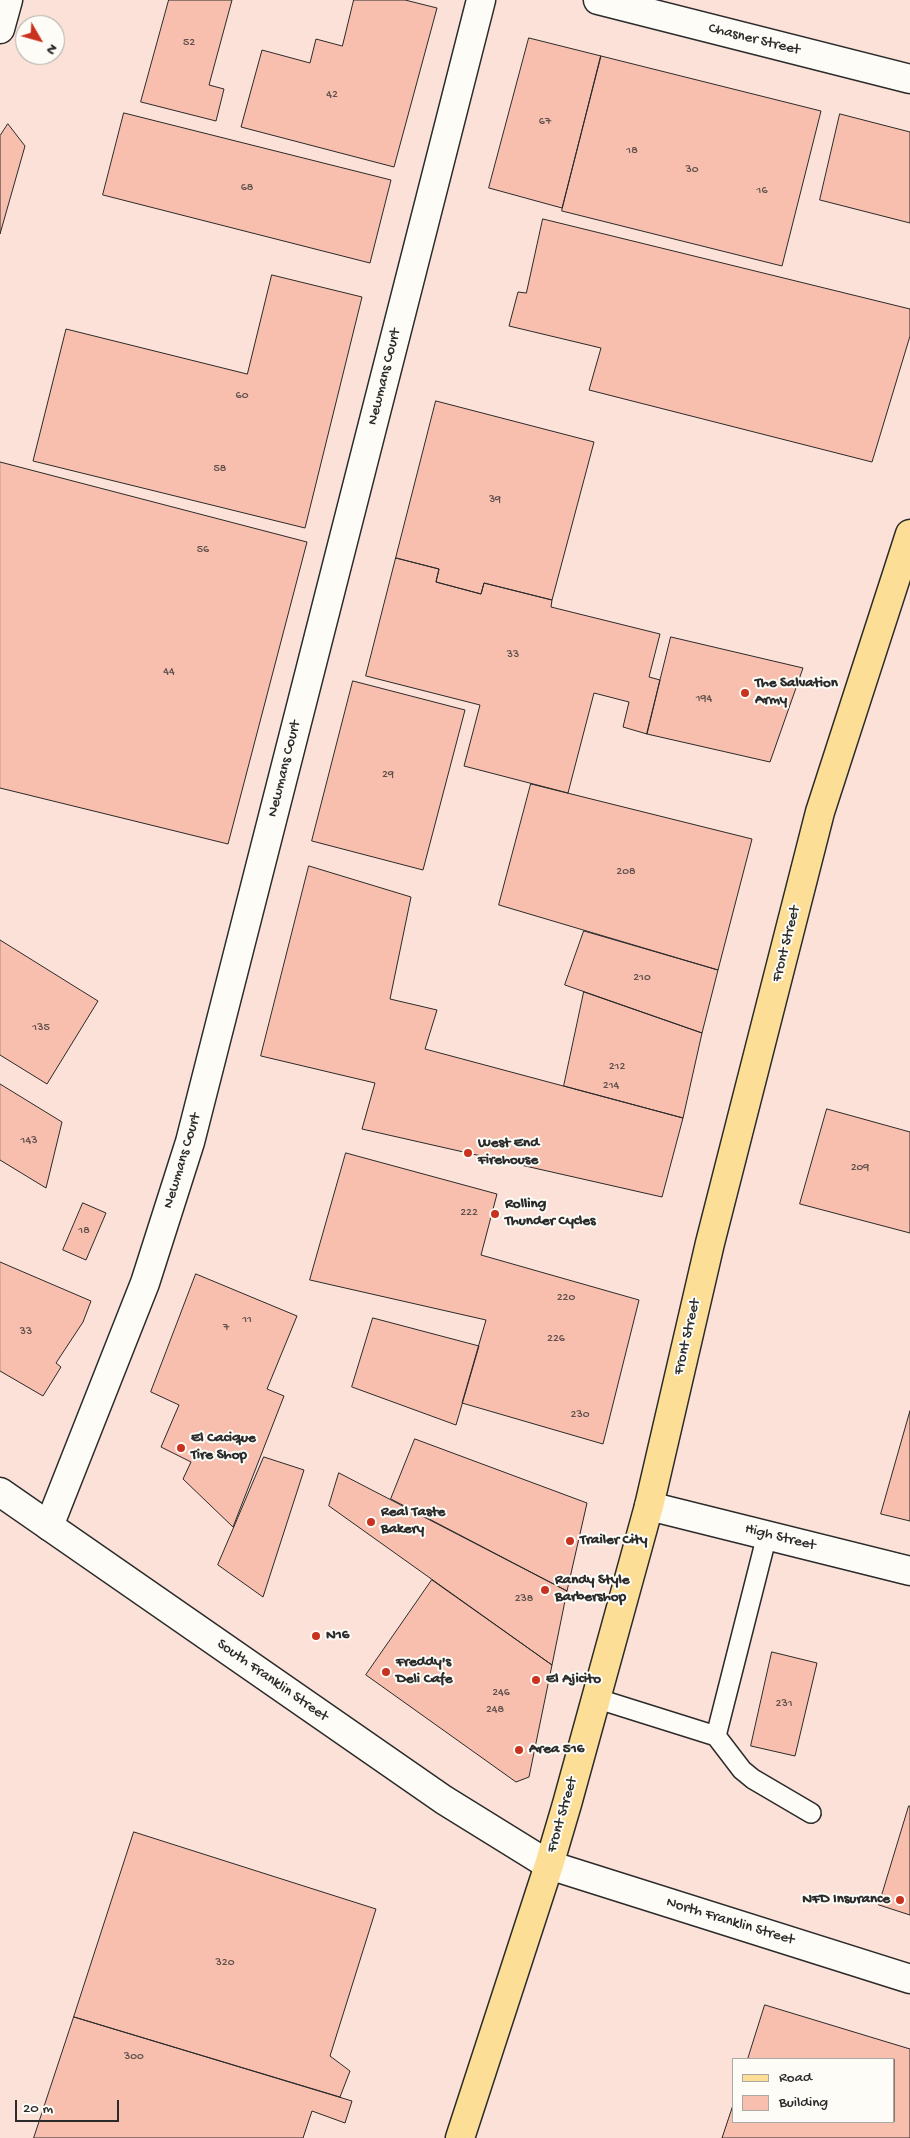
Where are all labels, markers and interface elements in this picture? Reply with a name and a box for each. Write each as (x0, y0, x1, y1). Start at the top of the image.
north arrow (15, 15, 65, 65)
street label: Chasner Street (706, 20, 802, 60)
house number: 52 (183, 36, 195, 50)
text: N (42, 40, 61, 58)
house number: 42 (326, 88, 338, 102)
house number: 67 (539, 115, 551, 129)
house number: 18 (626, 144, 638, 158)
house number: 30 (685, 163, 699, 177)
house number: 68 (241, 181, 253, 195)
house number: 16 (757, 184, 767, 198)
street label: Newmans Court (364, 327, 406, 427)
house number: 60 (236, 389, 248, 403)
house number: 58 (214, 462, 226, 476)
house number: 39 (489, 493, 501, 507)
house number: 56 (197, 543, 209, 557)
house number: 33 (507, 648, 519, 662)
house number: 44 (163, 665, 175, 679)
place label: The Salvation Army (755, 675, 838, 710)
marker: The Salvation Army (739, 687, 751, 699)
house number: 194 (696, 692, 712, 706)
street label: Newmans Court (264, 719, 306, 819)
house number: 29 (382, 768, 394, 782)
house number: 208 (616, 865, 636, 879)
street label: Front Street (769, 904, 805, 984)
house number: 210 (633, 971, 651, 985)
house number: 135 (32, 1021, 50, 1035)
house number: 212 (609, 1060, 625, 1074)
house number: 214 (603, 1079, 619, 1093)
street label: Newmans Court (160, 1111, 206, 1211)
house number: 143 (21, 1134, 37, 1148)
place label: West End Firehouse (478, 1135, 539, 1170)
marker: West End Firehouse (462, 1147, 474, 1159)
house number: 209 (851, 1161, 869, 1175)
place label: Rolling Thunder Cycles (505, 1196, 596, 1231)
house number: 222 (460, 1206, 478, 1220)
marker: Rolling Thunder Cycles (489, 1208, 501, 1220)
house number: 18 (78, 1224, 90, 1238)
house number: 220 (557, 1291, 575, 1305)
street label: Front Street (671, 1297, 705, 1377)
house number: 11 (242, 1313, 252, 1327)
house number: 7 (223, 1321, 229, 1335)
house number: 33 (20, 1325, 32, 1339)
house number: 226 (547, 1332, 565, 1346)
house number: 230 (571, 1408, 589, 1422)
place label: El Cacique Tire Shop (191, 1430, 256, 1465)
marker: El Cacique Tire Shop (175, 1442, 187, 1454)
place label: Real Taste Bakery (381, 1504, 445, 1539)
marker: Real Taste Bakery (365, 1516, 377, 1528)
street label: High Street (743, 1521, 817, 1555)
place label: Trailer City (580, 1532, 647, 1550)
marker: Trailer City (564, 1535, 576, 1547)
place label: Randy Style Barbershop (555, 1572, 630, 1607)
marker: Randy Style Barbershop (539, 1584, 551, 1596)
house number: 238 (515, 1592, 533, 1606)
place label: N16 (326, 1627, 349, 1645)
marker: N16 (310, 1630, 322, 1642)
street label: South Franklin Street (213, 1636, 331, 1726)
place label: Freddy's Deli Cafe (396, 1654, 452, 1689)
marker: Freddy's Deli Cafe (380, 1666, 392, 1678)
place label: El Ajicito (546, 1671, 601, 1689)
marker: El Ajicito (530, 1674, 542, 1686)
house number: 246 (492, 1686, 510, 1700)
house number: 231 (776, 1697, 792, 1711)
house number: 248 (486, 1703, 504, 1717)
place label: Area 516 (529, 1741, 584, 1759)
marker: Area 516 (513, 1744, 525, 1756)
street label: Front Street (544, 1775, 582, 1855)
place label: NFD Insurance (802, 1891, 890, 1909)
street label: North Franklin Street (664, 1894, 796, 1950)
marker: NFD Insurance (894, 1894, 906, 1906)
house number: 320 (216, 1956, 234, 1970)
house number: 300 (124, 2050, 144, 2064)
legend (732, 2058, 895, 2123)
text: Road (779, 2069, 812, 2087)
scale bar (18, 2090, 121, 2122)
text: Building (779, 2094, 828, 2112)
text: 20 m (23, 2100, 53, 2118)

